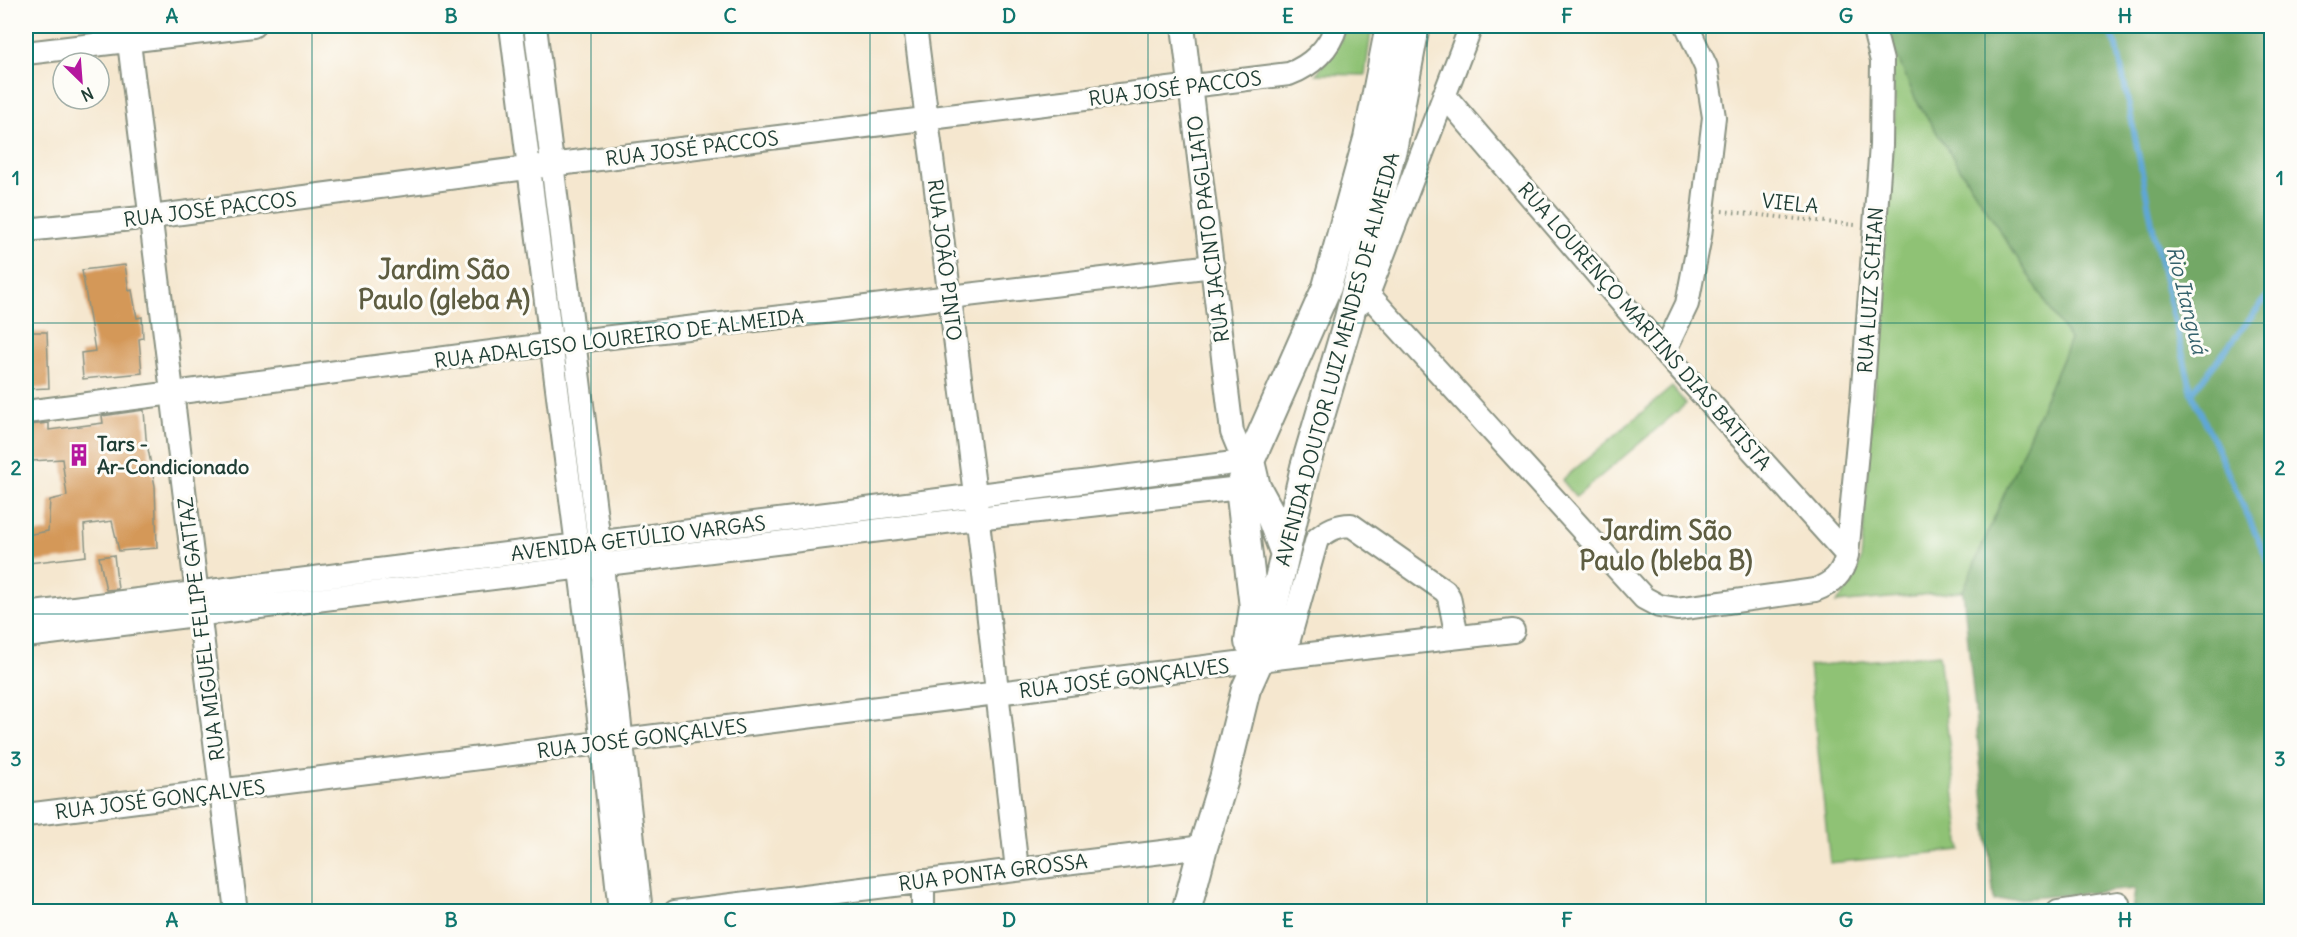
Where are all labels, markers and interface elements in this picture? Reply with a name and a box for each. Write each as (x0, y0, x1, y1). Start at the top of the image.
text: A (166, 3, 179, 28)
text: B (444, 3, 458, 28)
text: C (723, 3, 737, 28)
text: D (1002, 3, 1016, 28)
text: E (1282, 3, 1294, 28)
text: F (1561, 3, 1573, 28)
text: G (1839, 3, 1853, 28)
text: H (2118, 3, 2132, 28)
north arrow (51, 51, 111, 111)
street label: RUA JOSÉ PACCOS (1087, 65, 1263, 111)
text: N (78, 83, 97, 106)
street label: RUA JACINTO PAGLIATO (1182, 114, 1234, 344)
street label: RUA JOSÉ PACCOS (604, 125, 780, 171)
street label: AVENIDA DOUTOR LUIZ MENDES DE ALMEIDA (1270, 149, 1404, 569)
text: 1 (12, 165, 20, 190)
text: 1 (2276, 165, 2284, 190)
street label: RUA LOURENÇO MARTINS DIAS BATISTA (1513, 177, 1777, 475)
street label: RUA JOÃO PINTO (923, 178, 967, 342)
street label: RUA JOSÉ PACCOS (122, 186, 298, 232)
street label: VIELA (1760, 188, 1820, 218)
street label: RUA LUIZ SCHIAN (1852, 206, 1888, 374)
water label: Rio Itanguá (2161, 243, 2214, 358)
district label: Jardim São Paulo (gleba A) (358, 253, 530, 316)
street label: RUA ADALGISO LOUREIRO DE ALMEIDA (433, 303, 805, 373)
place label: Tars - Ar-Condicionado (97, 431, 249, 479)
building icon: Tars - Ar-Condicionado (66, 442, 92, 468)
text: 2 (11, 455, 22, 480)
text: 2 (2275, 455, 2286, 480)
street label: RUA MIGUEL FELIPE GATTAZ (172, 495, 230, 763)
street label: AVENIDA GETÚLIO VARGAS (509, 510, 767, 566)
district label: Jardim São Paulo (bleba B) (1579, 514, 1753, 577)
street label: RUA JOSÉ GONÇALVES (1018, 653, 1230, 703)
street label: RUA JOSÉ GONÇALVES (536, 713, 748, 763)
text: 3 (10, 746, 22, 771)
text: 3 (2274, 746, 2286, 771)
street label: RUA JOSÉ GONÇALVES (54, 774, 266, 824)
street label: RUA PONTA GROSSA (897, 848, 1089, 896)
text: A (166, 907, 179, 932)
text: B (444, 907, 458, 932)
text: C (723, 907, 737, 932)
text: D (1002, 907, 1016, 932)
text: E (1282, 907, 1294, 932)
text: F (1561, 907, 1573, 932)
text: G (1839, 907, 1853, 932)
text: H (2118, 907, 2132, 932)

